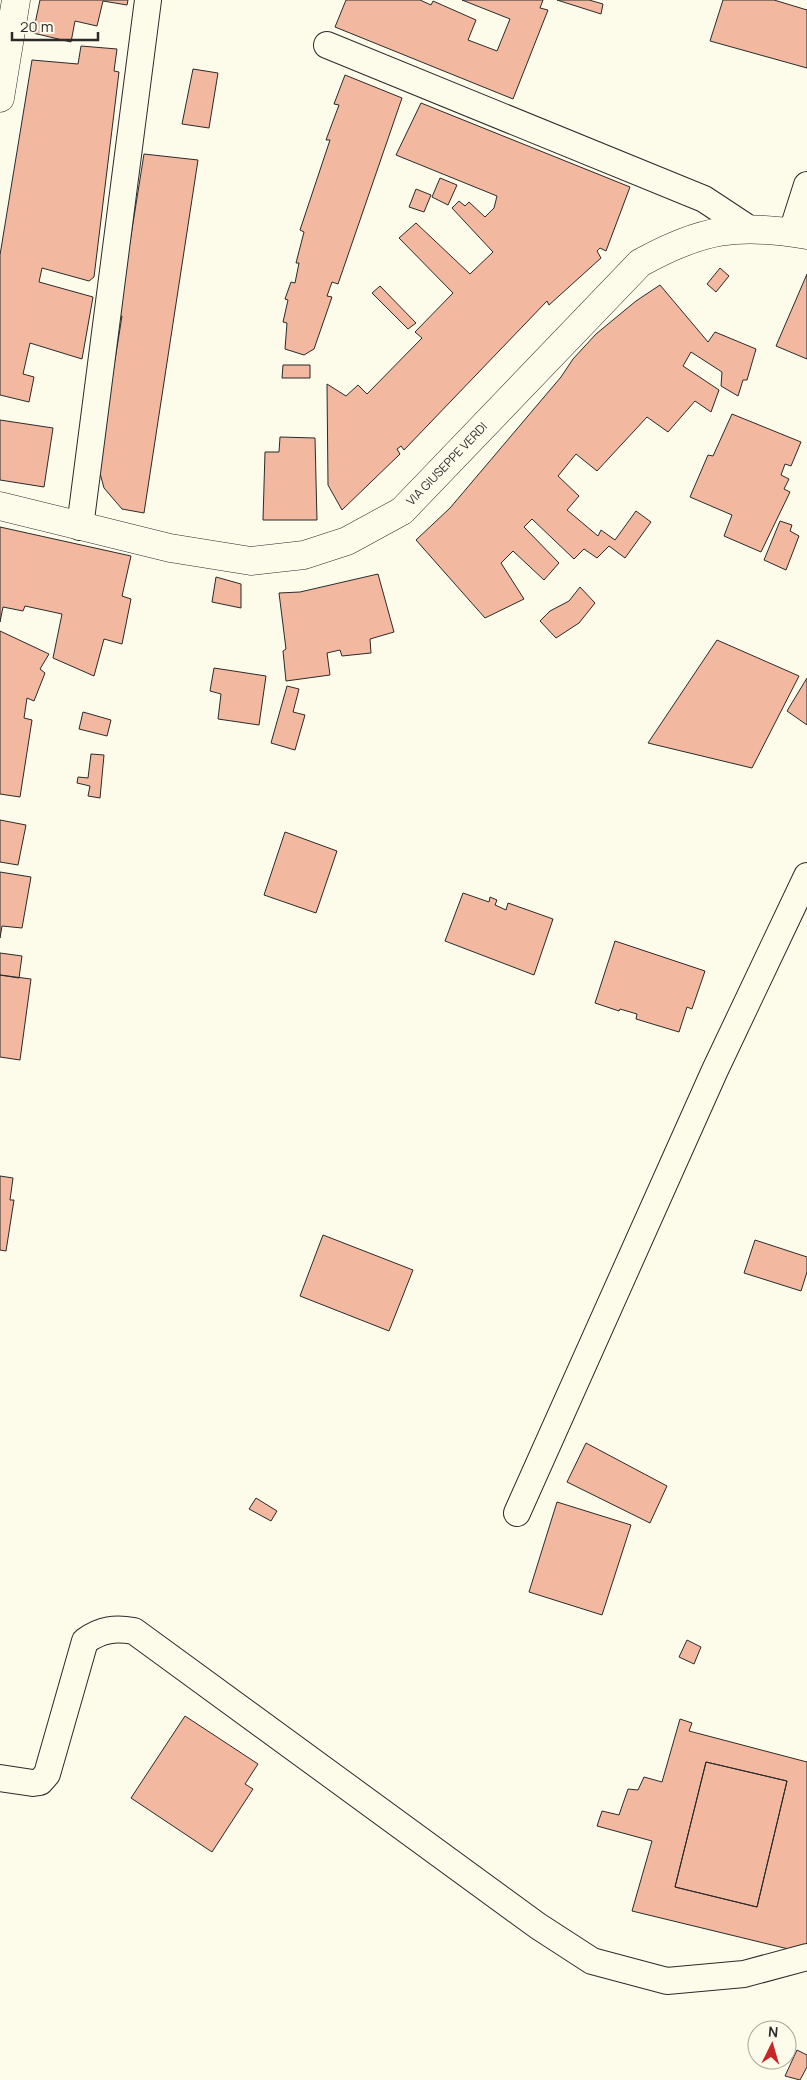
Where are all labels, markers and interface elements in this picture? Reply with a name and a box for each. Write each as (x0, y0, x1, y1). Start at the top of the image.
scale bar (12, 10, 99, 42)
text: 20 m (20, 16, 53, 37)
street label: VIA GIUSEPPE VERDI (402, 418, 491, 509)
north arrow (747, 2020, 797, 2070)
text: N (767, 2022, 779, 2041)

